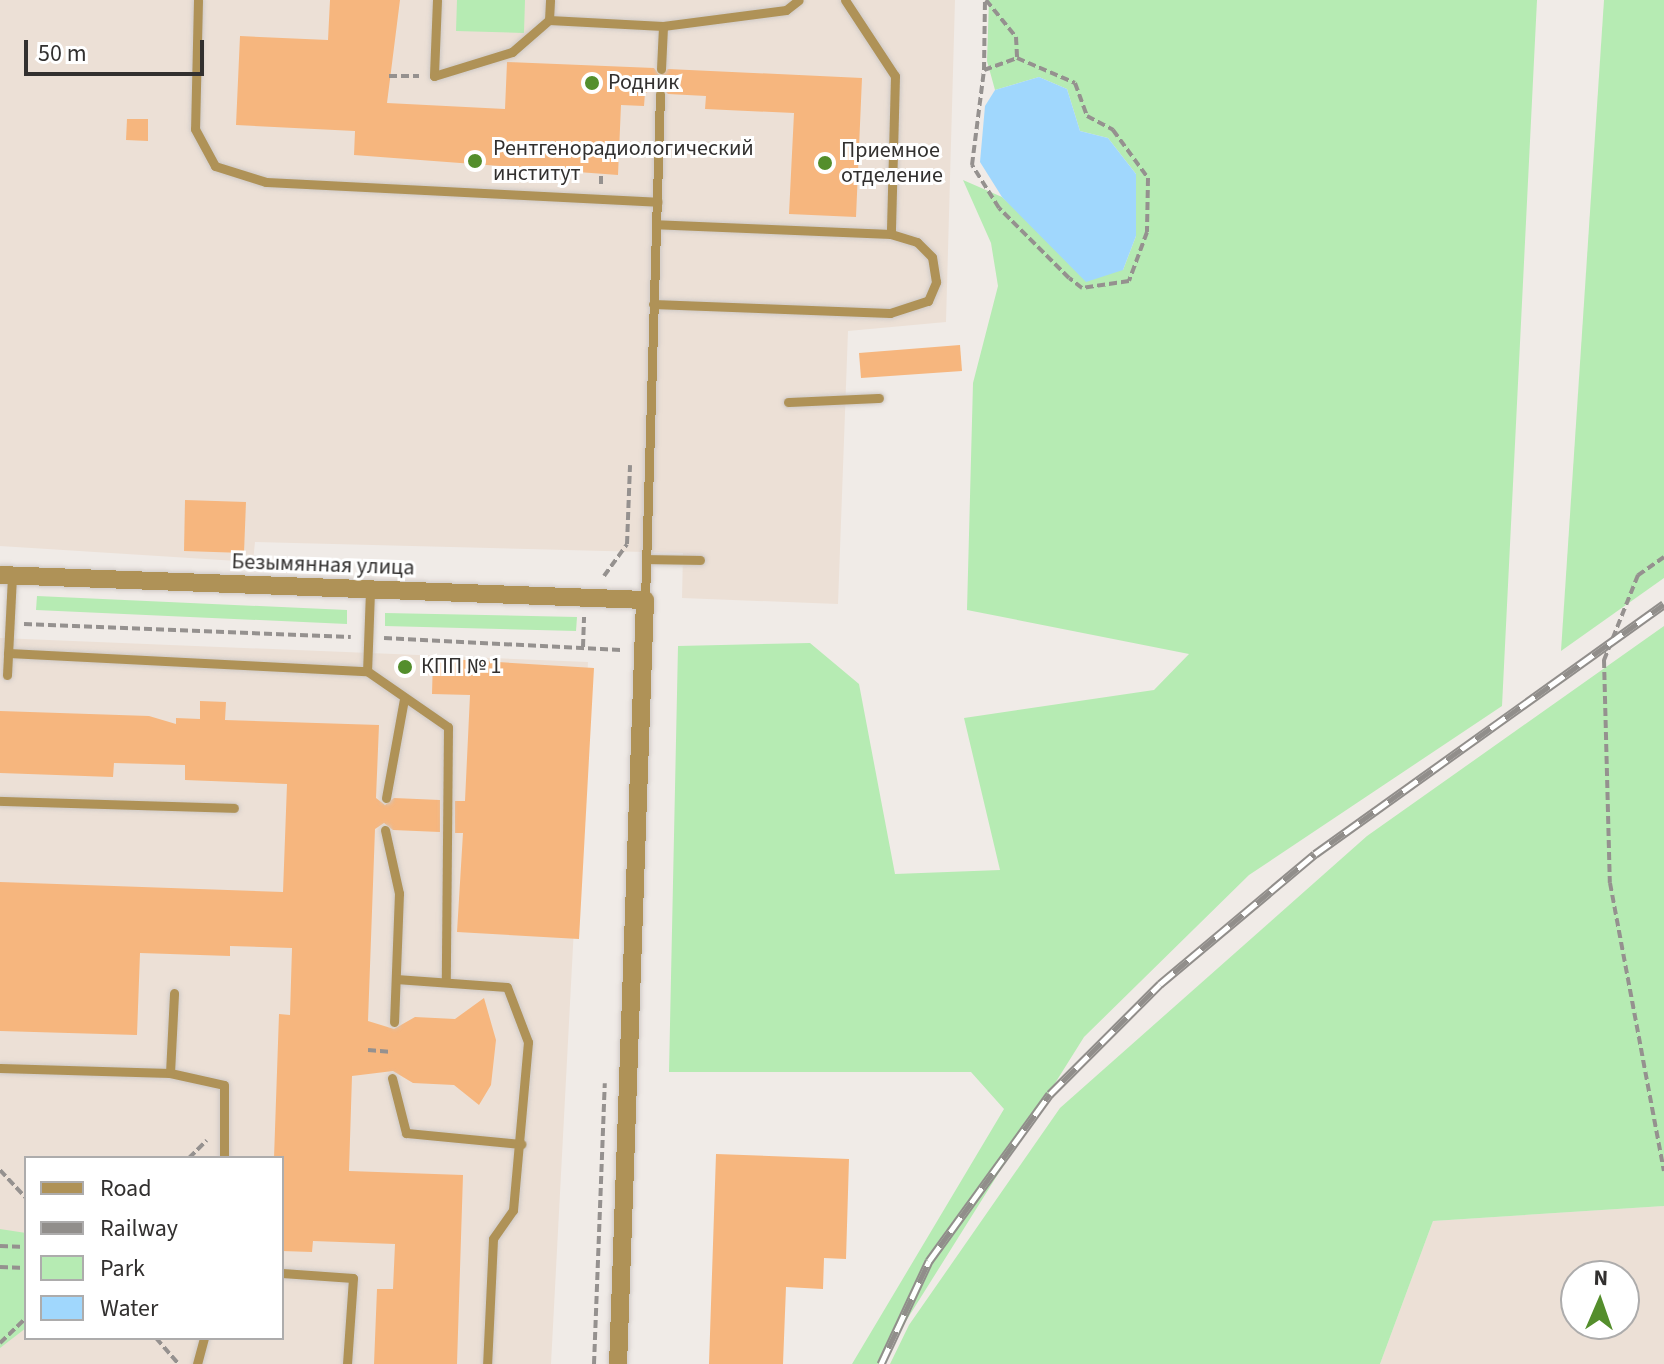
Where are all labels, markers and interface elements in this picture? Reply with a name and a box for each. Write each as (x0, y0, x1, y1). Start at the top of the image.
scale bar (28, 24, 208, 74)
text: 50 m (38, 36, 87, 71)
place label: Родник (608, 70, 679, 96)
marker: Родник (583, 74, 601, 92)
place label: Рентгенорадиологический институт (493, 135, 754, 186)
place label: Приемное отделение (841, 137, 943, 188)
marker: Рентгенорадиологический институт (464, 150, 486, 172)
marker: Приемное отделение (816, 154, 834, 172)
street label: Безымянная улица (231, 549, 415, 581)
place label: КПП № 1 (421, 654, 501, 680)
marker: КПП № 1 (396, 658, 414, 676)
legend (24, 1156, 284, 1340)
text: Road (100, 1171, 152, 1206)
text: Railway (100, 1211, 178, 1246)
text: Park (100, 1251, 145, 1286)
north arrow (1560, 1260, 1640, 1340)
text: N (1593, 1262, 1609, 1294)
text: Water (100, 1291, 158, 1326)

